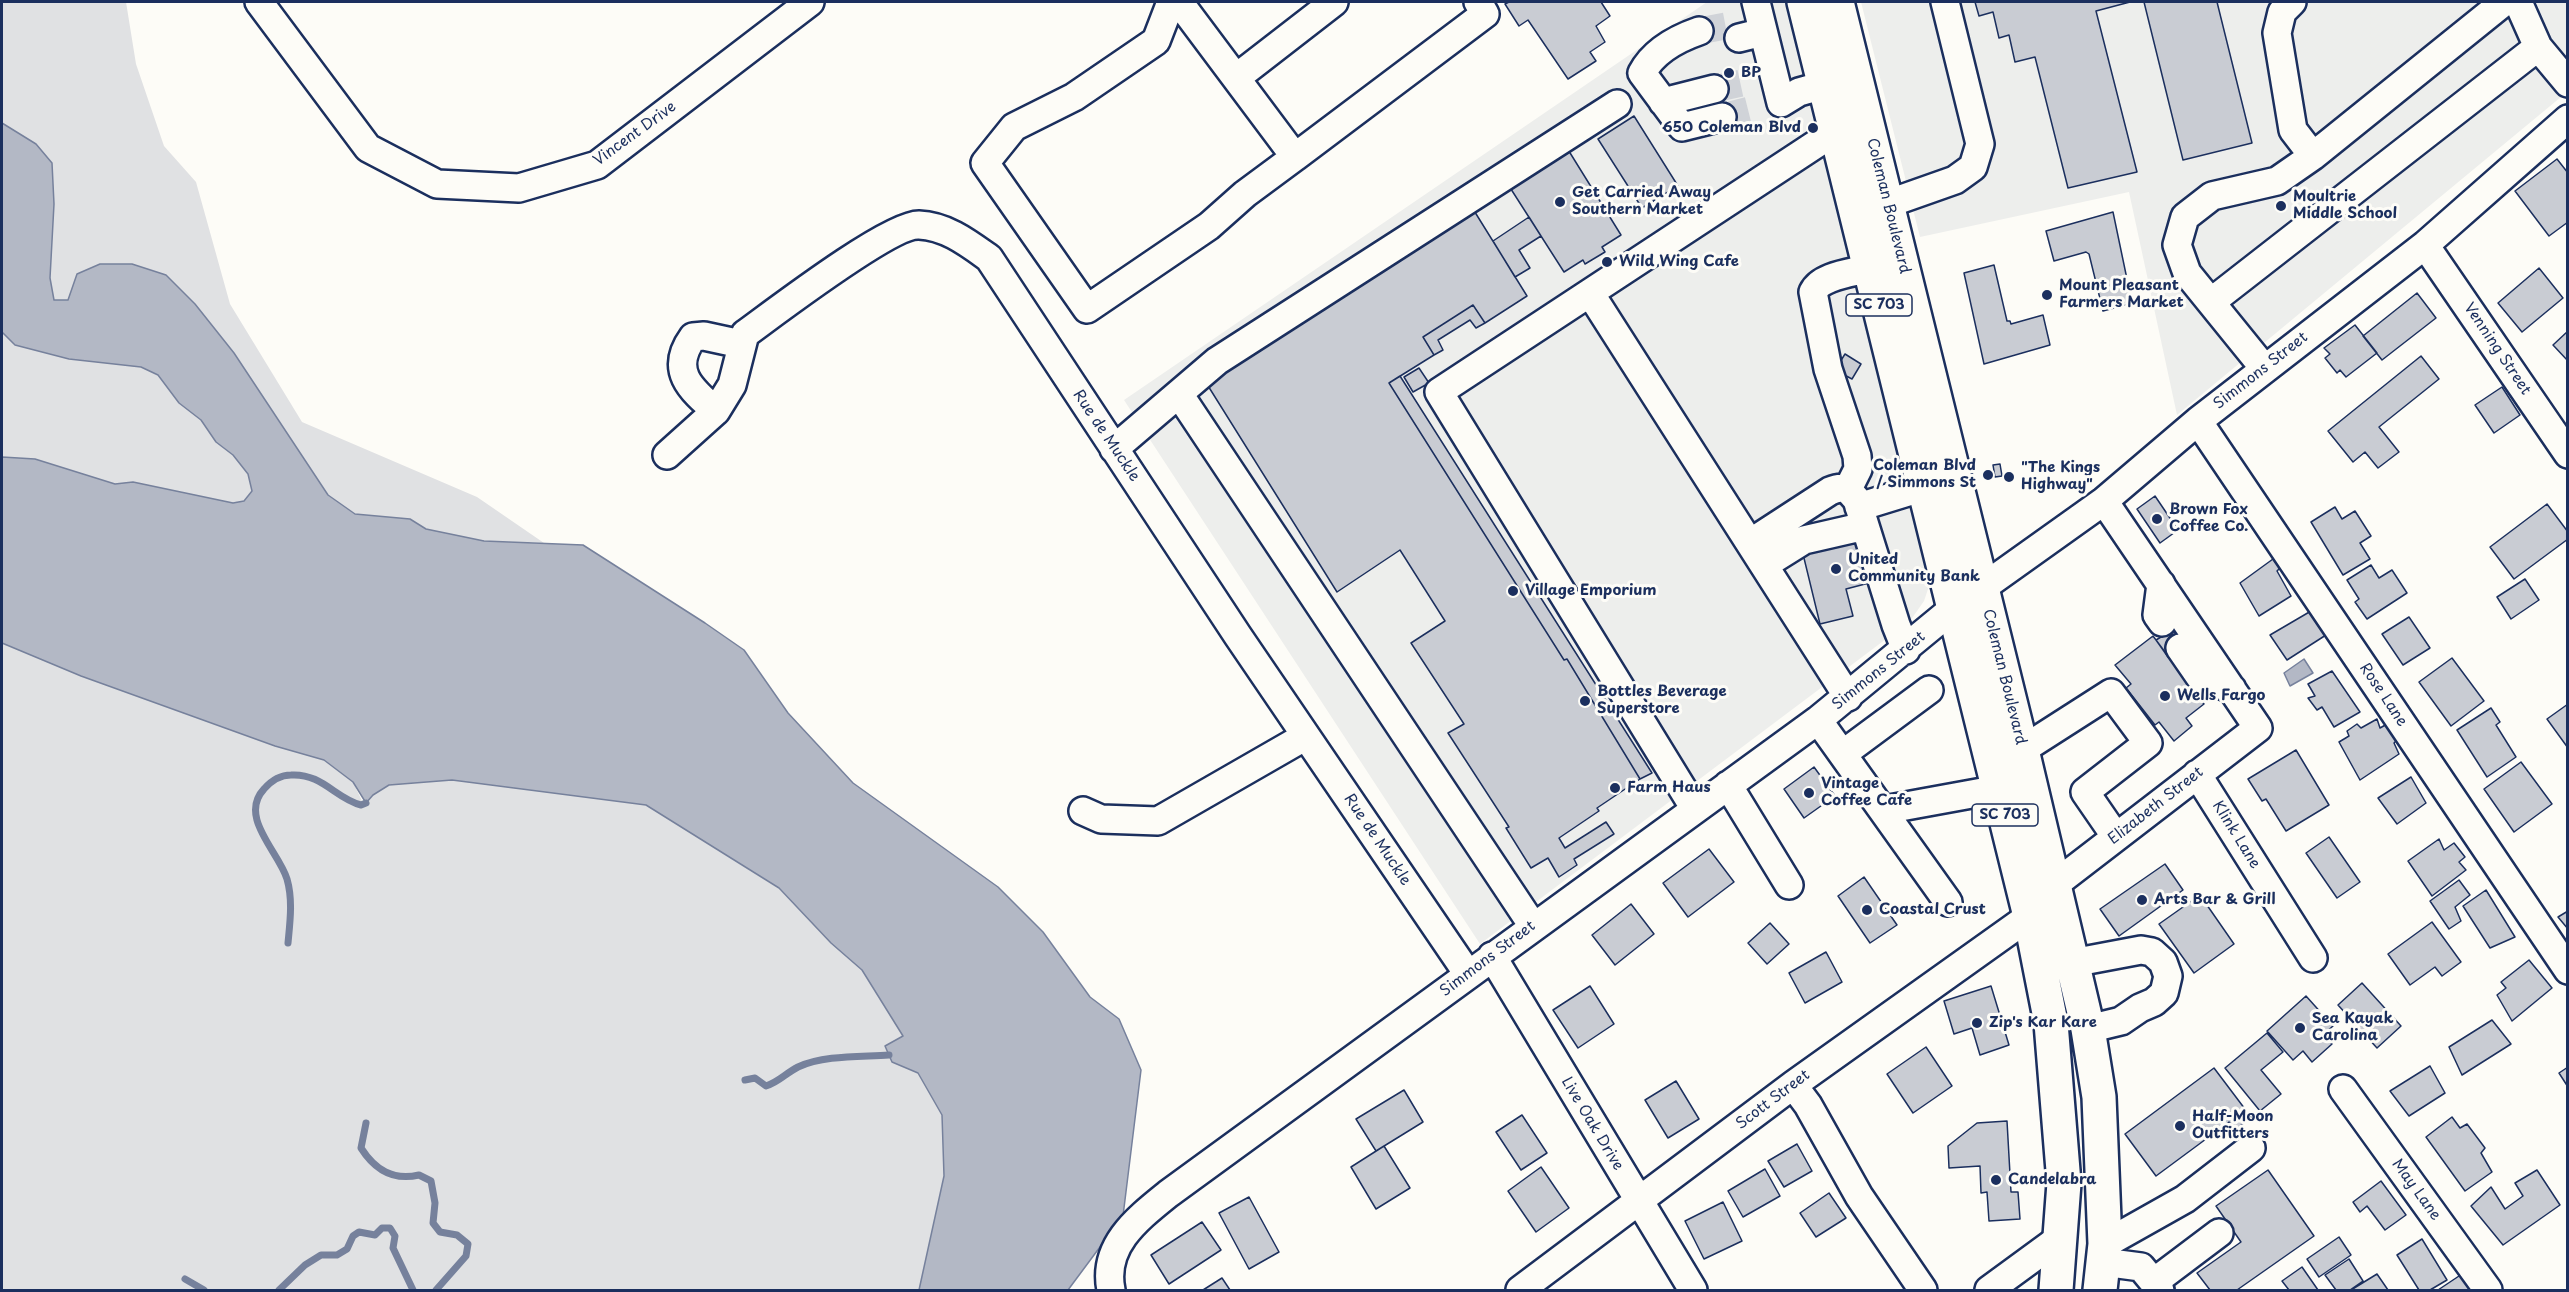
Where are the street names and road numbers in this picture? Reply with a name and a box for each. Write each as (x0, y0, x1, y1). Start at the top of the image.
street label: Vincent Drive (590, 98, 680, 170)
street label: Coleman Boulevard (1862, 136, 1914, 276)
road number: SC 703 (1846, 294, 1912, 316)
street label: Venning Street (2460, 300, 2534, 398)
street label: Simmons Street (2210, 329, 2312, 413)
street label: Rue de Muckle (1069, 387, 1143, 485)
street label: Coleman Boulevard (1978, 607, 2030, 747)
street label: Simmons Street (1829, 628, 1929, 714)
street label: Rose Lane (2355, 660, 2411, 730)
street label: Elizabeth Street (2105, 763, 2207, 849)
street label: Rue de Muckle (1340, 791, 1414, 889)
street label: Klink Lane (2208, 798, 2264, 872)
road number: SC 703 (1972, 804, 2038, 826)
street label: Simmons Street (1437, 917, 1539, 1001)
street label: Scott Street (1733, 1066, 1813, 1134)
street label: Live Oak Drive (1557, 1074, 1627, 1174)
street label: May Lane (2388, 1156, 2444, 1224)

